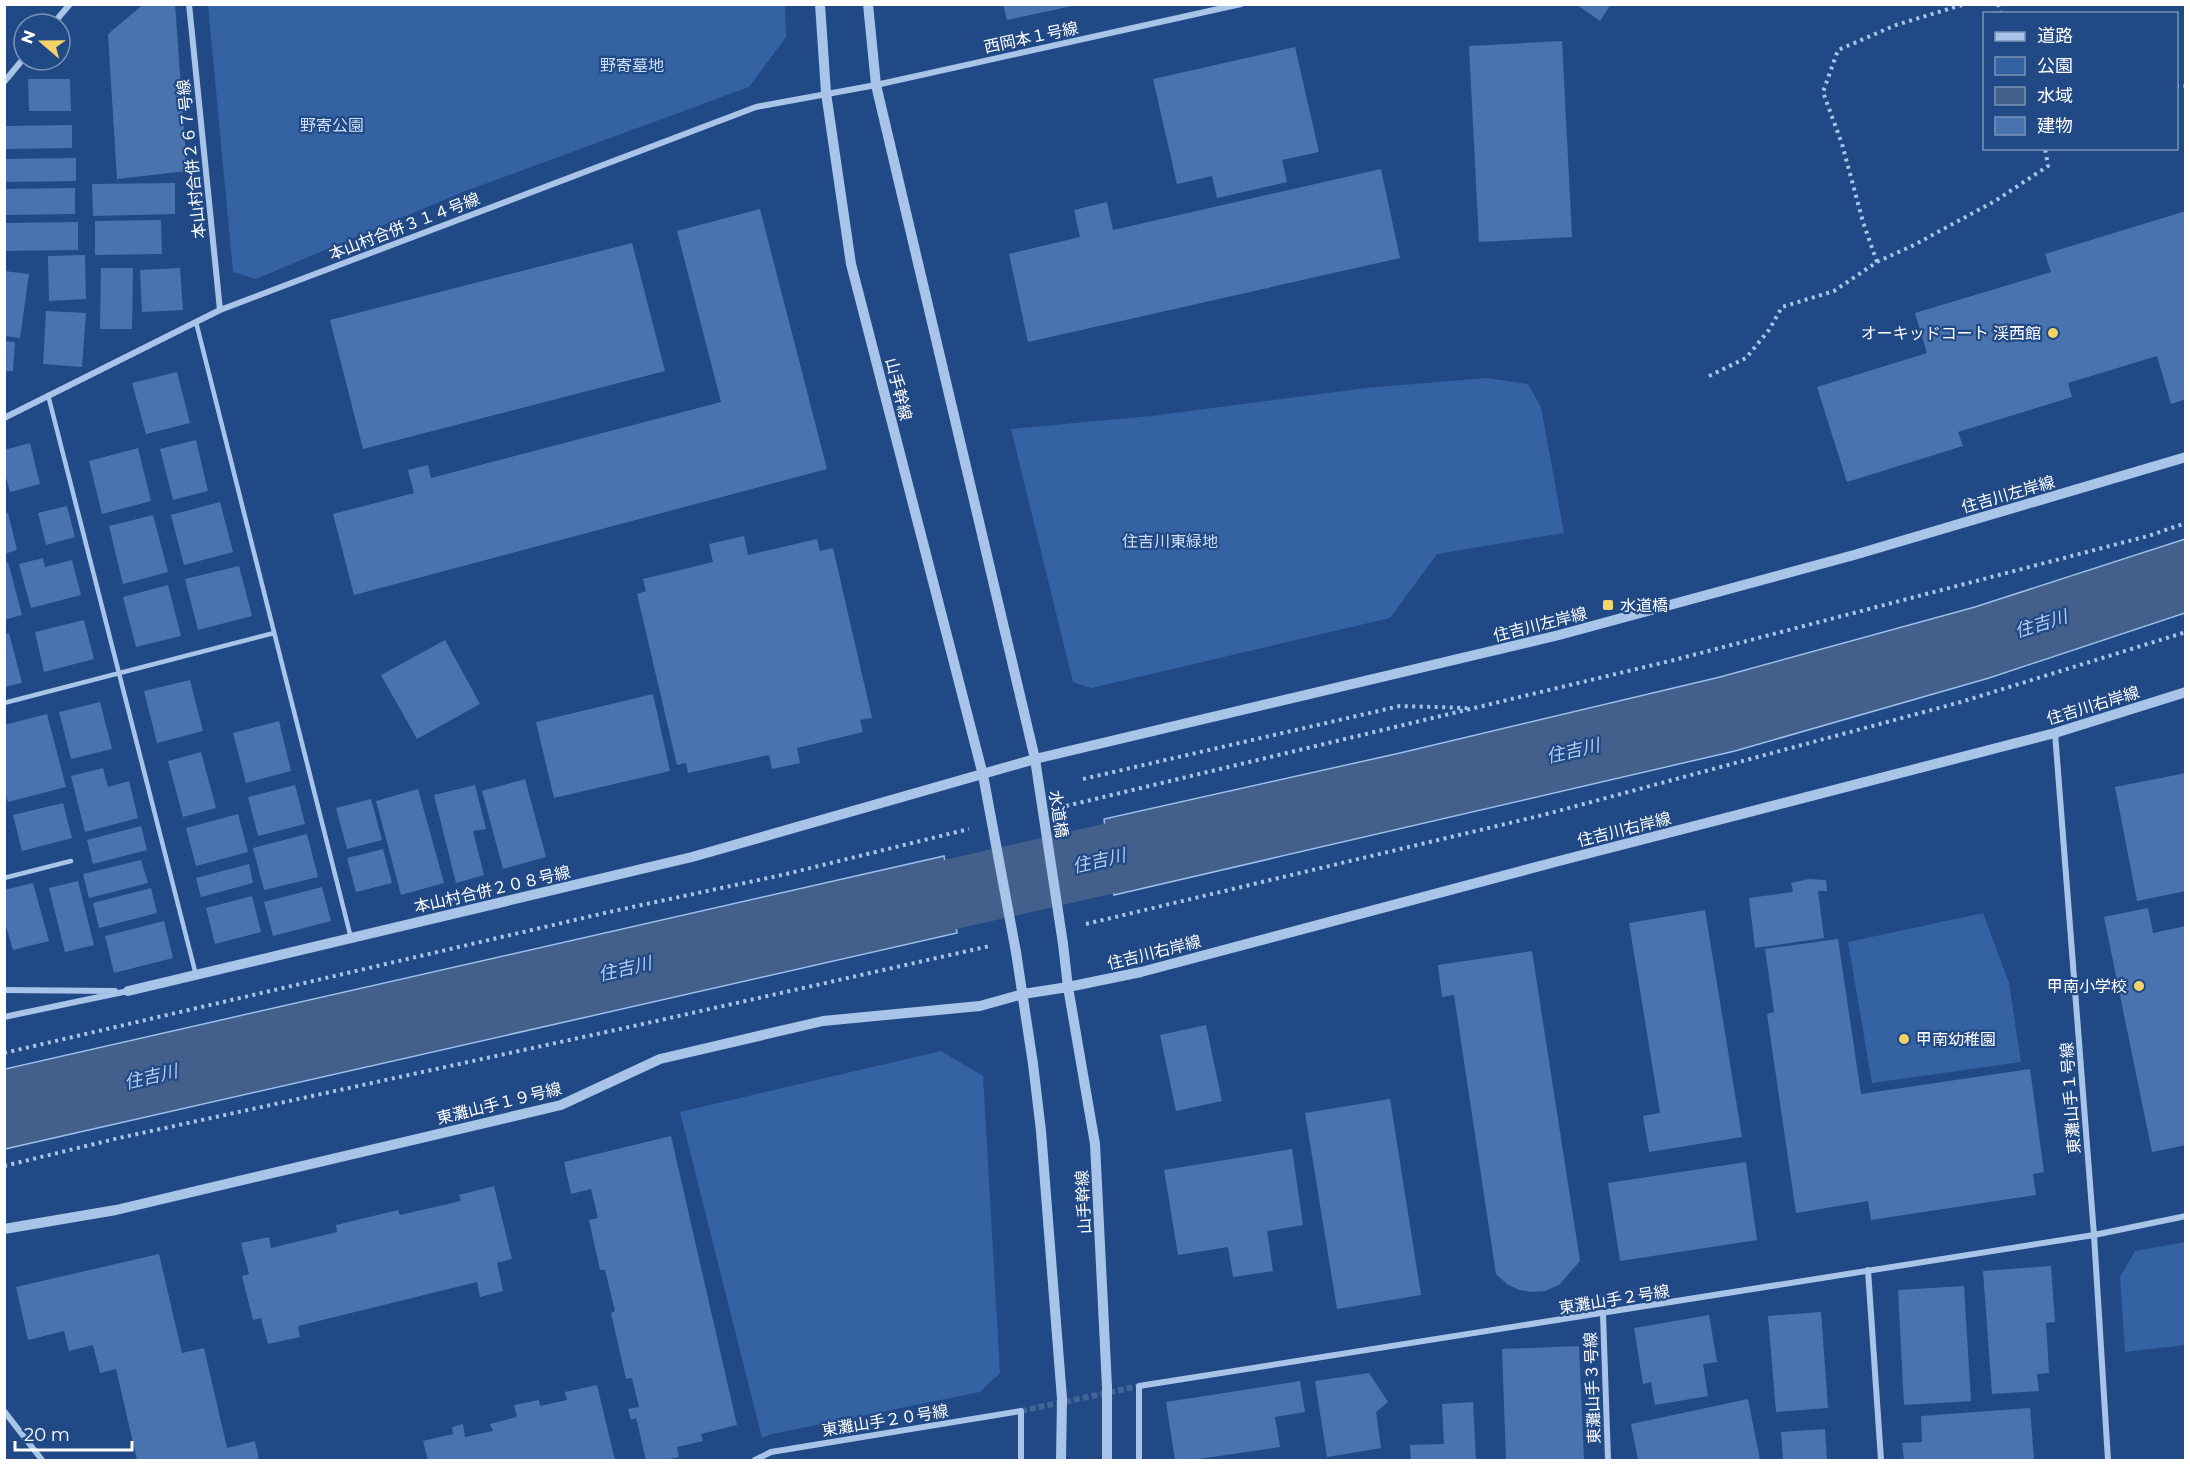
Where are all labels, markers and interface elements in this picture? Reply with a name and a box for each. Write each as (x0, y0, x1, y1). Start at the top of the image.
north arrow (12, 12, 72, 72)
legend (1983, 12, 2178, 150)
street label: 西岡本１号線 (982, 18, 1080, 57)
text: 道路 (2037, 25, 2073, 47)
text: N (17, 28, 40, 46)
text: 公園 (2037, 55, 2073, 77)
park label: 野寄墓地 (600, 56, 664, 75)
street label: 本山村合併２６７号線 (174, 78, 209, 240)
text: 水域 (2037, 85, 2073, 107)
text: 建物 (2037, 115, 2073, 137)
park label: 野寄公園 (300, 116, 364, 135)
street label: 本山村合併３１４号線 (326, 189, 482, 264)
place label: オーキッドコート 渓西館 (1861, 324, 2041, 343)
marker: オーキッドコート 渓西館 (2046, 326, 2060, 340)
street label: 山手幹線 (882, 356, 915, 422)
street label: 住吉川左岸線 (1959, 472, 2057, 517)
park label: 住吉川東緑地 (1122, 532, 1218, 551)
place label: 水道橋 (1620, 596, 1668, 615)
marker: 水道橋 (1601, 598, 1615, 612)
street label: 住吉川左岸線 (1491, 604, 1589, 645)
water label: 住吉川 (2012, 605, 2072, 642)
street label: 住吉川右岸線 (2044, 682, 2142, 729)
water label: 住吉川 (1544, 734, 1604, 768)
street label: 水道橋 (1045, 789, 1072, 839)
street label: 住吉川右岸線 (1575, 809, 1673, 850)
water label: 住吉川 (1070, 844, 1130, 878)
street label: 本山村合併２０８号線 (412, 862, 572, 917)
street label: 住吉川右岸線 (1105, 932, 1203, 973)
water label: 住吉川 (596, 952, 656, 986)
place label: 甲南小学校 (2047, 977, 2127, 996)
marker: 甲南小学校 (2132, 979, 2146, 993)
place label: 甲南幼稚園 (1916, 1030, 1996, 1049)
marker: 甲南幼稚園 (1897, 1032, 1911, 1046)
street label: 東灘山手１号線 (2057, 1041, 2084, 1154)
water label: 住吉川 (122, 1060, 182, 1094)
street label: 東灘山手１９号線 (435, 1079, 564, 1128)
street label: 山手幹線 (1072, 1170, 1095, 1234)
street label: 東灘山手２号線 (1557, 1281, 1671, 1318)
street label: 東灘山手３号線 (1581, 1332, 1604, 1444)
street label: 東灘山手２０号線 (820, 1401, 950, 1440)
scale bar (15, 1414, 132, 1452)
text: 20 m (24, 1424, 70, 1446)

